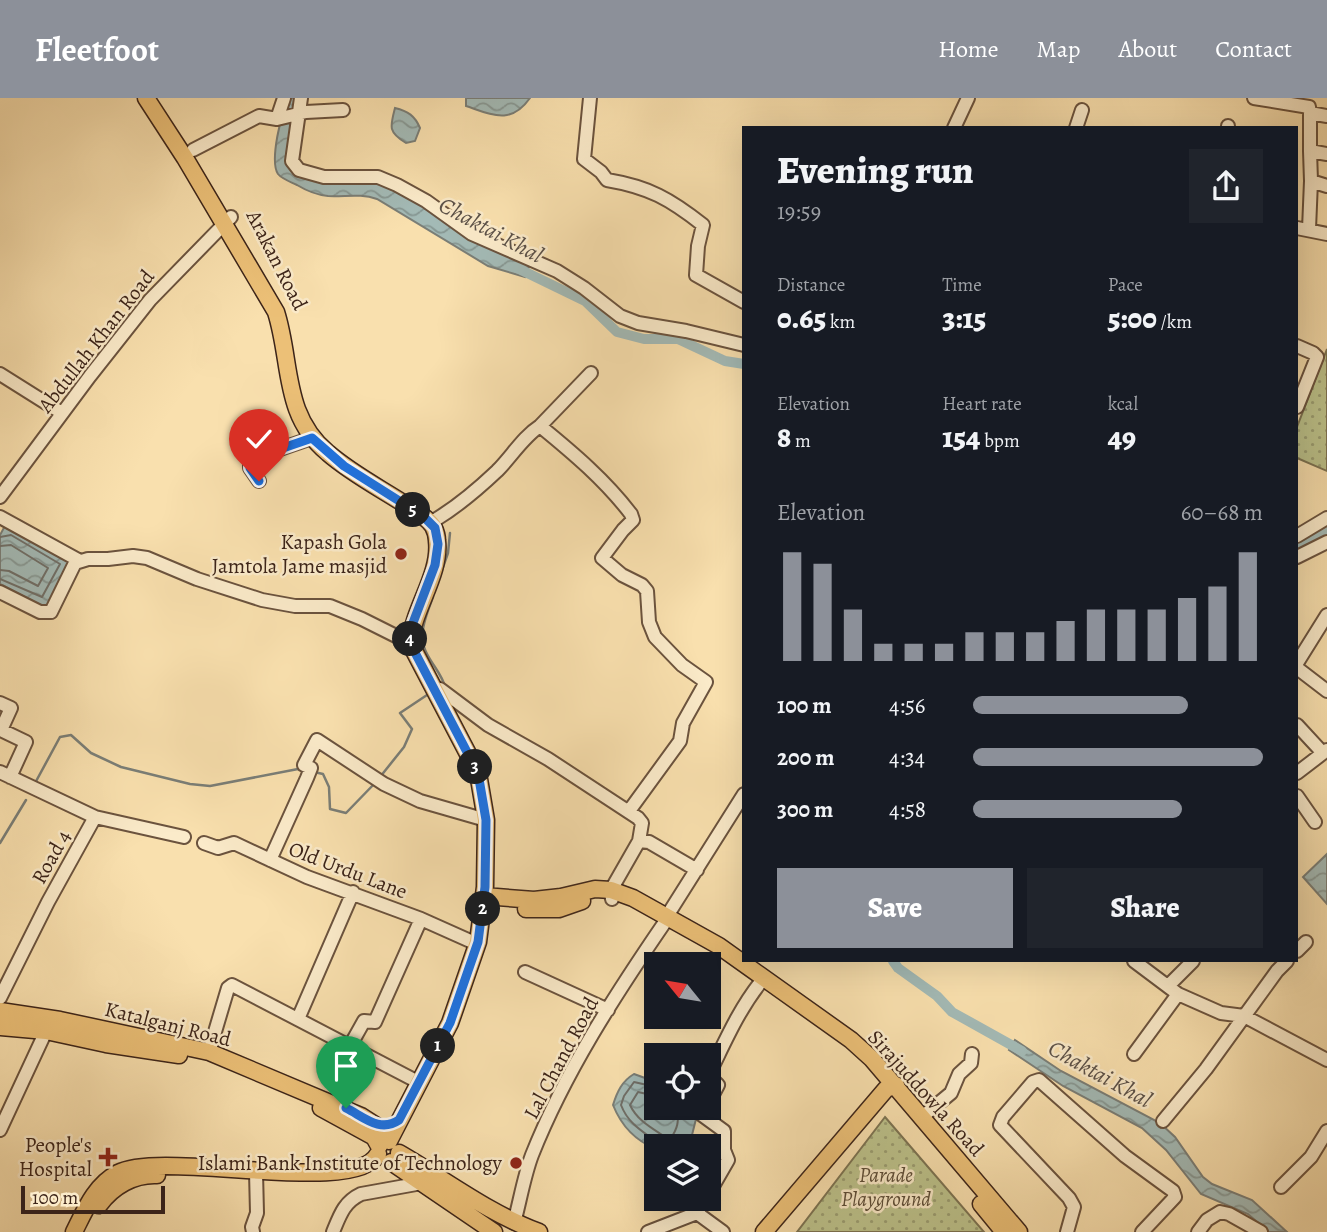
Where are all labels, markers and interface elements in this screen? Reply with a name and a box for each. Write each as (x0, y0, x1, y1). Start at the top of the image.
text: Fleetfoot (35, 27, 159, 72)
text: Home (938, 33, 999, 65)
text: Map (1037, 33, 1081, 65)
text: About (1119, 33, 1177, 65)
text: Contact (1215, 33, 1292, 65)
text: Evening run (777, 144, 974, 196)
button: share (1189, 149, 1263, 223)
water label: Chaktai Khal (433, 189, 549, 271)
text: 19:59 (777, 196, 821, 227)
street label: Arakan Road (239, 204, 314, 315)
street label: Abdullah Khan Road (31, 263, 161, 419)
text: Distance (777, 272, 845, 298)
text: Time (942, 272, 982, 298)
text: Pace (1108, 272, 1143, 298)
text: 0.65 (777, 298, 826, 338)
text: 3:15 (942, 298, 986, 338)
text: 5:00 (1108, 298, 1157, 338)
text: km (826, 309, 855, 335)
text: /km (1157, 309, 1192, 335)
text: Elevation (777, 391, 850, 417)
text: Heart rate (942, 391, 1022, 417)
text: kcal (1108, 391, 1138, 417)
pin (229, 409, 289, 481)
text: 8 (777, 417, 791, 457)
text: 154 (942, 417, 980, 457)
text: 49 (1108, 417, 1136, 457)
icon: check (240, 420, 278, 458)
text: m (791, 428, 811, 454)
text: bpm (980, 428, 1020, 454)
pin: 5 (396, 492, 430, 528)
text: 5 (408, 496, 417, 522)
text: Elevation (777, 497, 865, 528)
text: 60–68 m (1181, 497, 1263, 528)
place label: Kapash Gola Jamtola Jame masjid (212, 528, 388, 580)
marker: Kapash Gola Jamtola Jame masjid (393, 546, 409, 562)
pin: 4 (392, 622, 428, 656)
text: 4 (405, 625, 414, 651)
text: 100 m (777, 690, 832, 721)
text: 4:56 (889, 690, 925, 721)
text: 200 m (777, 742, 835, 773)
text: 4:34 (889, 742, 925, 773)
pin: 3 (458, 750, 492, 784)
text: 3 (470, 753, 479, 779)
text: 300 m (777, 794, 833, 825)
text: 4:58 (889, 794, 926, 825)
street label: Road 4 (25, 825, 77, 889)
street label: Old Urdu Lane (285, 835, 411, 905)
button: Save (777, 868, 1013, 948)
button: Share (1027, 868, 1263, 948)
pin: 2 (466, 892, 500, 926)
text: 2 (478, 895, 487, 921)
north arrow (644, 952, 721, 1029)
map controls (644, 952, 721, 1211)
street label: Lal Chand Road (517, 991, 605, 1124)
street label: Katalganj Road (102, 995, 235, 1053)
street label: Sirajuddowla Road (862, 1024, 991, 1163)
pin: 1 (420, 1028, 456, 1063)
text: 1 (434, 1032, 441, 1058)
water label: Chaktai Khal (1043, 1033, 1158, 1115)
pin (316, 1036, 376, 1108)
button: locate (644, 1043, 721, 1120)
icon: arrive (327, 1047, 365, 1085)
place label: People's Hospital (19, 1131, 92, 1183)
button: layers (644, 1134, 721, 1211)
marker: People's Hospital (98, 1147, 118, 1167)
place label: Islami Bank Institute of Technology (198, 1149, 503, 1177)
marker: Islami Bank Institute of Technology (508, 1155, 524, 1171)
park label: Parade Playground (841, 1161, 931, 1213)
scale bar (21, 1183, 164, 1215)
text: 100 m (32, 1185, 78, 1211)

